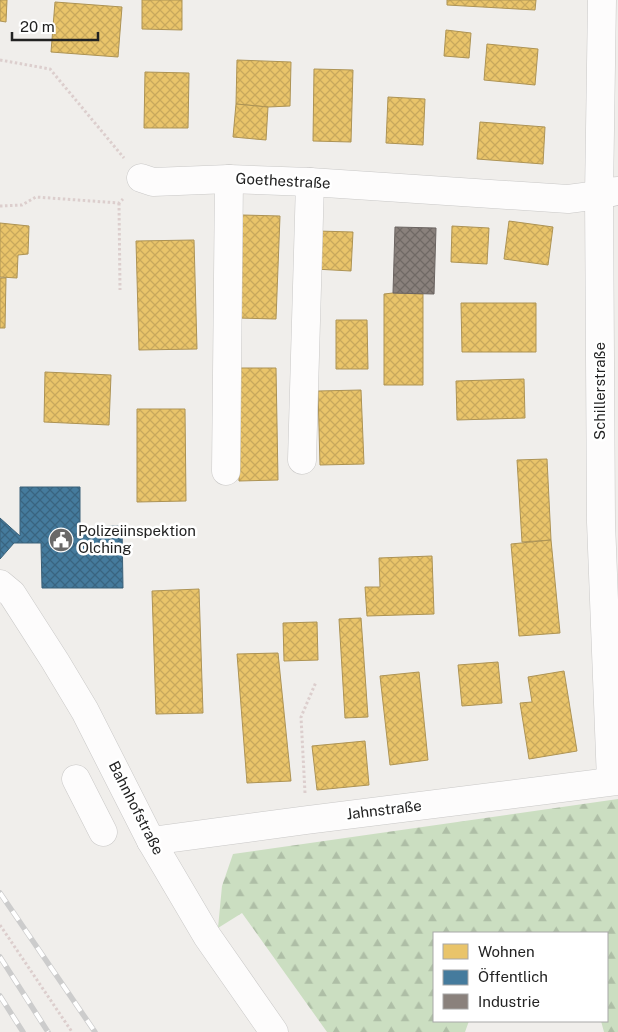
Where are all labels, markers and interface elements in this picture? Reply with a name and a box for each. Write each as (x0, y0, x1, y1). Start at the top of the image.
scale bar (12, 10, 99, 42)
text: 20 m (20, 18, 55, 35)
street label: Goethestraße (235, 170, 331, 191)
street label: Schillerstraße (591, 342, 608, 440)
place label: Polizeiinspektion Olching (78, 522, 196, 556)
public building icon: Polizeiinspektion Olching (48, 527, 74, 553)
street label: Bahnhofstraße (106, 758, 167, 857)
street label: Jahnstraße (345, 796, 423, 823)
legend (433, 932, 608, 1022)
text: Wohnen (478, 943, 535, 960)
text: Öffentlich (478, 967, 548, 985)
text: Industrie (478, 993, 540, 1010)

